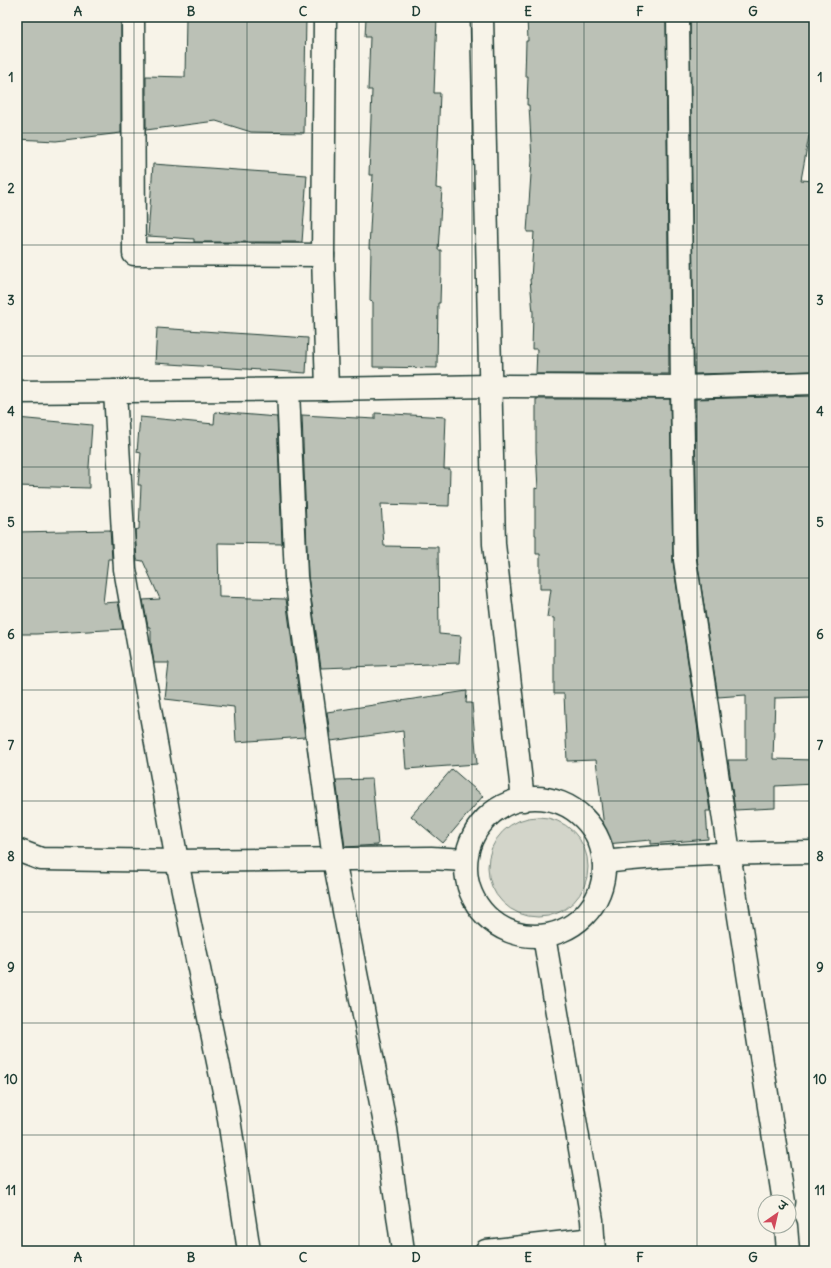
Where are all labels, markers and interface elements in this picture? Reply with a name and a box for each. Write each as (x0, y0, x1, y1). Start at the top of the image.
text: A (74, 3, 83, 20)
text: B (187, 3, 196, 20)
text: C (299, 3, 308, 20)
text: D (411, 3, 421, 20)
text: E (524, 3, 532, 20)
text: F (636, 3, 644, 20)
text: G (748, 3, 758, 20)
text: 1 (8, 69, 14, 86)
text: 1 (817, 69, 823, 86)
text: 2 (7, 180, 15, 197)
text: 2 (816, 180, 824, 197)
text: 3 (7, 292, 15, 309)
text: 3 (816, 292, 824, 309)
text: 4 (7, 403, 15, 420)
text: 4 (816, 403, 824, 420)
text: 5 (7, 514, 15, 531)
text: 5 (816, 514, 824, 531)
text: 6 (7, 626, 15, 643)
text: 6 (816, 626, 824, 643)
text: 7 (8, 737, 15, 754)
text: 7 (817, 737, 824, 754)
text: 8 (7, 848, 15, 865)
text: 8 (816, 848, 824, 865)
text: 9 (7, 959, 15, 976)
text: 9 (816, 959, 824, 976)
text: 10 (4, 1071, 18, 1088)
text: 10 (813, 1071, 827, 1088)
text: 11 (6, 1182, 16, 1199)
text: 11 (815, 1182, 825, 1199)
north arrow (757, 1194, 797, 1234)
text: उ (775, 1197, 791, 1214)
text: A (74, 1249, 83, 1266)
text: B (187, 1249, 196, 1266)
text: C (299, 1249, 308, 1266)
text: D (411, 1249, 421, 1266)
text: E (524, 1249, 532, 1266)
text: F (636, 1249, 644, 1266)
text: G (748, 1249, 758, 1266)

